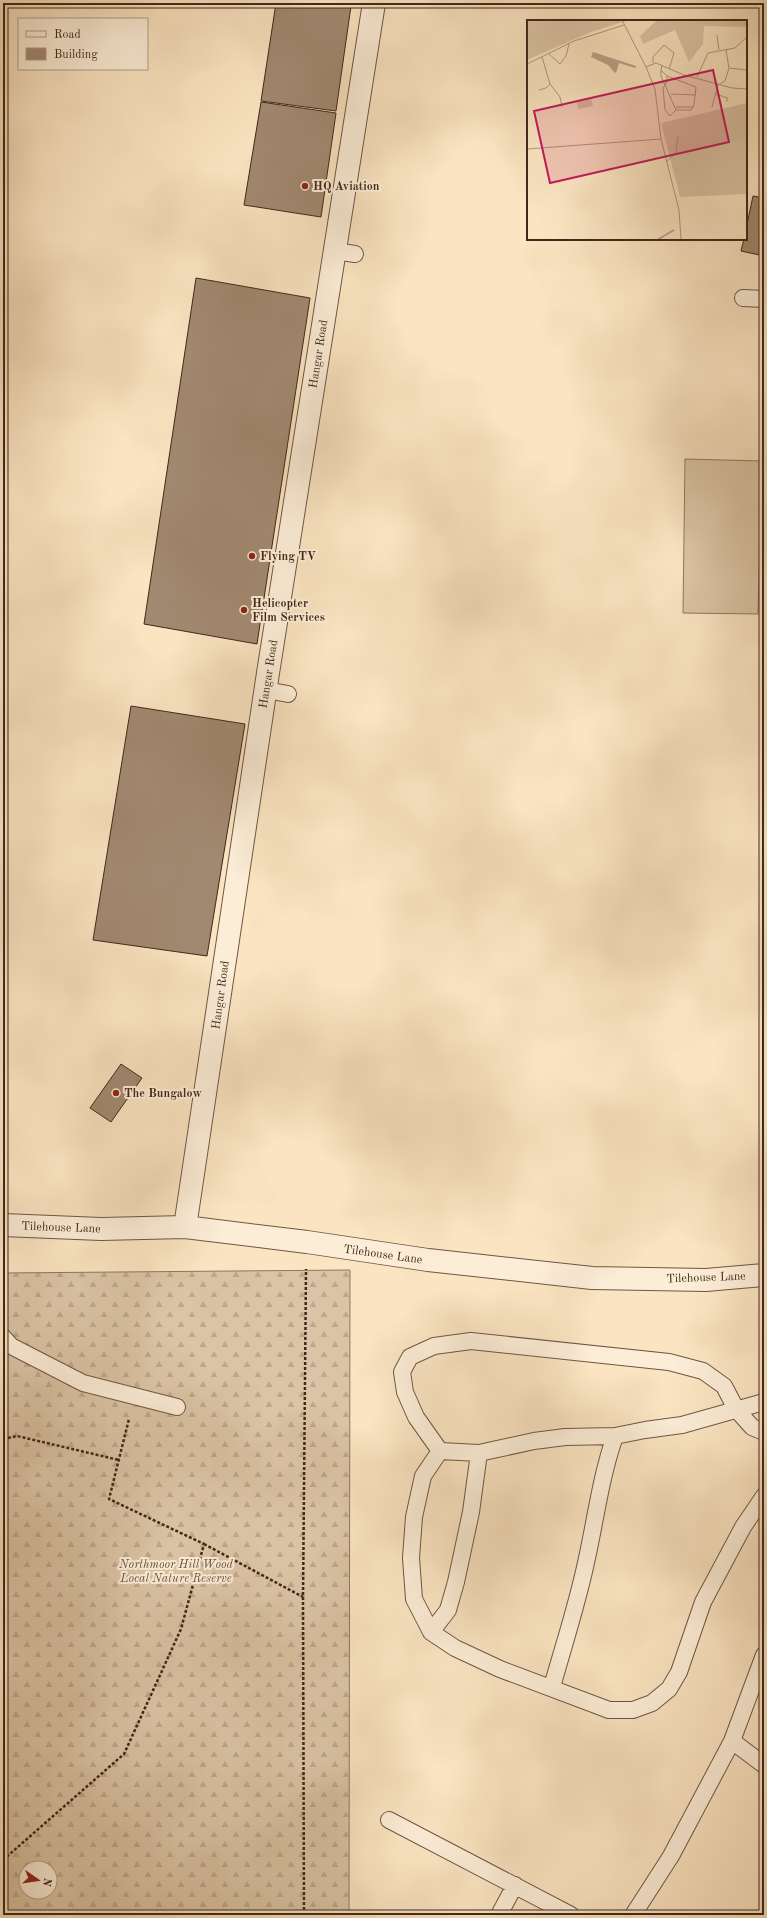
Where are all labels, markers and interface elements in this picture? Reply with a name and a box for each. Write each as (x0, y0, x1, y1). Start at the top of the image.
legend (18, 18, 148, 70)
inset map (527, 20, 747, 240)
text: Road (54, 29, 81, 41)
text: Building (54, 49, 98, 61)
marker: HQ Aviation (300, 181, 310, 191)
place label: HQ Aviation (313, 181, 380, 193)
street label: Hangar Road (308, 319, 330, 389)
marker: Flying TV (247, 551, 257, 561)
place label: Flying TV (260, 551, 316, 563)
place label: Helicopter Film Services (252, 598, 325, 624)
marker: Helicopter Film Services (239, 605, 249, 615)
street label: Hangar Road (258, 639, 280, 709)
street label: Hangar Road (210, 960, 232, 1030)
marker: The Bungalow (111, 1088, 121, 1098)
place label: The Bungalow (124, 1088, 202, 1100)
street label: Tilehouse Lane (21, 1221, 101, 1235)
street label: Tilehouse Lane (343, 1244, 424, 1267)
street label: Tilehouse Lane (666, 1271, 746, 1285)
park label: Northmoor Hill Wood Local Nature Reserve (118, 1559, 234, 1585)
north arrow (18, 1860, 58, 1900)
text: N (40, 1877, 53, 1888)

